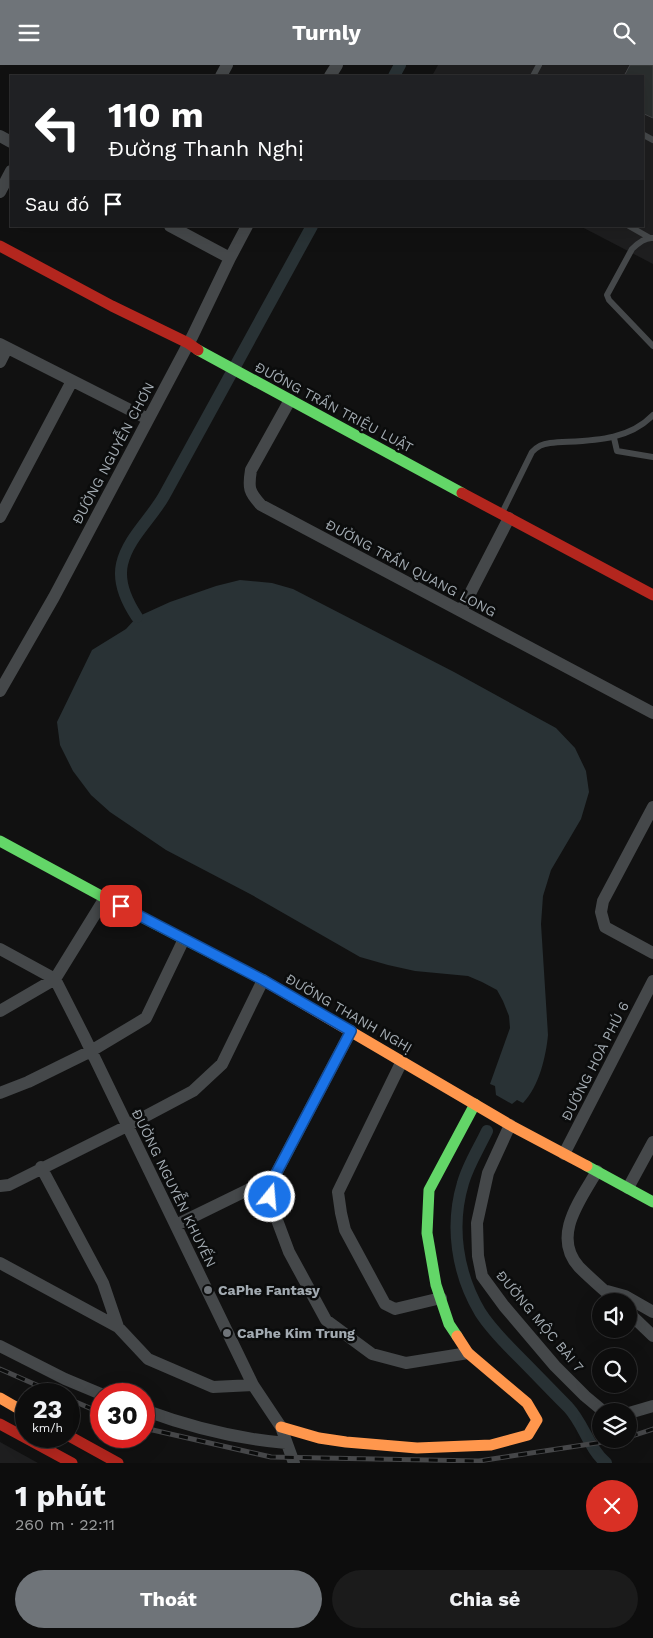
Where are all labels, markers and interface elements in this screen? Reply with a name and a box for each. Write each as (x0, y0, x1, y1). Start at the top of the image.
icon: menu (15, 19, 43, 47)
icon: search (610, 19, 638, 47)
text: Turnly (292, 20, 361, 45)
text: 110 m (108, 94, 204, 136)
icon: left (25, 95, 90, 160)
text: Đường Thanh Nghị (108, 136, 304, 161)
icon: arrive (99, 190, 127, 218)
text: Sau đó (25, 193, 89, 216)
street label: ĐƯỜNG TRẦN TRIỆU LUẬT (252, 358, 417, 456)
street label: ĐƯỜNG NGUYỄN CHƠN (67, 378, 157, 527)
street label: ĐƯỜNG TRẦN QUANG LONG (323, 515, 500, 620)
pin (100, 885, 142, 927)
icon: arrive (107, 892, 135, 920)
street label: ĐƯỜNG THANH NGHỊ (283, 970, 415, 1056)
street label: ĐƯỜNG HOÀ PHÚ 6 (558, 999, 632, 1123)
street label: ĐƯỜNG NGUYỄN KHUYẾN (129, 1105, 221, 1270)
position arrow (243, 1170, 295, 1222)
street label: ĐƯỜNG MỘC BÀI 7 (493, 1267, 587, 1375)
place label: CaPhe Fantasy (218, 1282, 320, 1298)
marker: CaPhe Fantasy (202, 1284, 214, 1296)
map controls (592, 1293, 637, 1448)
button: sound (592, 1293, 637, 1338)
place label: CaPhe Kim Trung (237, 1325, 355, 1341)
marker: CaPhe Kim Trung (221, 1327, 233, 1339)
button: search (592, 1348, 637, 1393)
speed limit sign: 30 (90, 1383, 155, 1448)
text: 23 (33, 1395, 62, 1424)
button: layers (592, 1403, 637, 1448)
text: km/h (32, 1421, 63, 1435)
text: 1 phút (15, 1478, 106, 1513)
button: close (586, 1480, 638, 1532)
text: 260 m · 22:11 (15, 1515, 115, 1534)
button: Thoát (15, 1570, 322, 1628)
button: Chia sẻ (332, 1570, 638, 1628)

